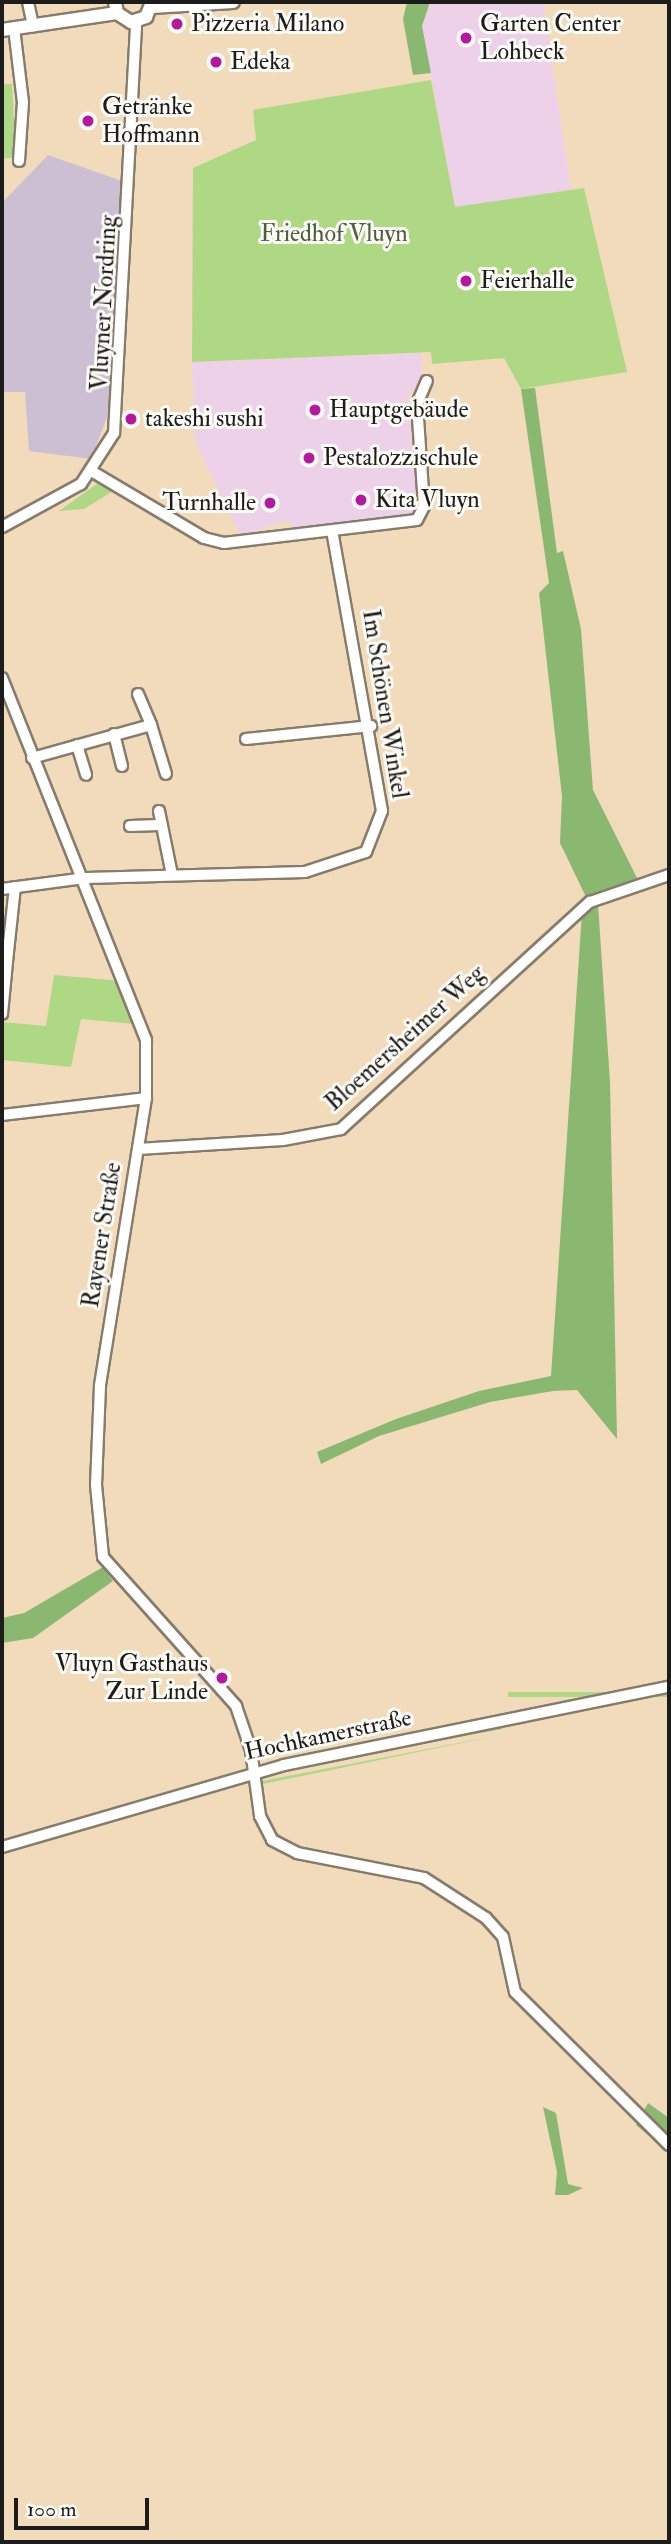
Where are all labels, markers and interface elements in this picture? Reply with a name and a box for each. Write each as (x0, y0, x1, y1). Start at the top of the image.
place label: Pizzeria Milano (191, 10, 344, 38)
place label: Garten Center Lohbeck (480, 10, 621, 66)
marker: Pizzeria Milano (169, 16, 185, 32)
marker: Garten Center Lohbeck (458, 30, 474, 46)
place label: Edeka (230, 48, 290, 76)
marker: Edeka (208, 54, 224, 70)
place label: Getränke Hoffmann (102, 93, 200, 149)
marker: Getränke Hoffmann (80, 113, 96, 129)
street label: Vluyner Nordring (85, 215, 123, 391)
park label: Friedhof Vluyn (260, 220, 408, 248)
place label: Feierhalle (480, 267, 574, 295)
marker: Feierhalle (458, 273, 474, 289)
place label: Hauptgebäude (329, 396, 469, 424)
marker: Hauptgebäude (307, 402, 323, 418)
place label: takeshi sushi (145, 405, 264, 433)
marker: takeshi sushi (123, 411, 139, 427)
place label: Pestalozzischule (323, 444, 478, 472)
marker: Pestalozzischule (301, 450, 317, 466)
place label: Kita Vluyn (375, 486, 480, 514)
place label: Turnhalle (162, 489, 256, 517)
marker: Kita Vluyn (353, 492, 369, 508)
marker: Turnhalle (262, 495, 278, 511)
street label: Im Schönen Winkel (356, 607, 414, 801)
street label: Bloemersheimer Weg (319, 959, 491, 1117)
street label: Rayener Straße (76, 1160, 128, 1310)
place label: Vluyn Gasthaus Zur Linde (55, 1650, 208, 1706)
marker: Vluyn Gasthaus Zur Linde (214, 1670, 230, 1686)
street label: Hochkamerstraße (242, 1703, 414, 1767)
scale bar (18, 2484, 152, 2528)
text: 100 m (27, 2496, 77, 2523)

